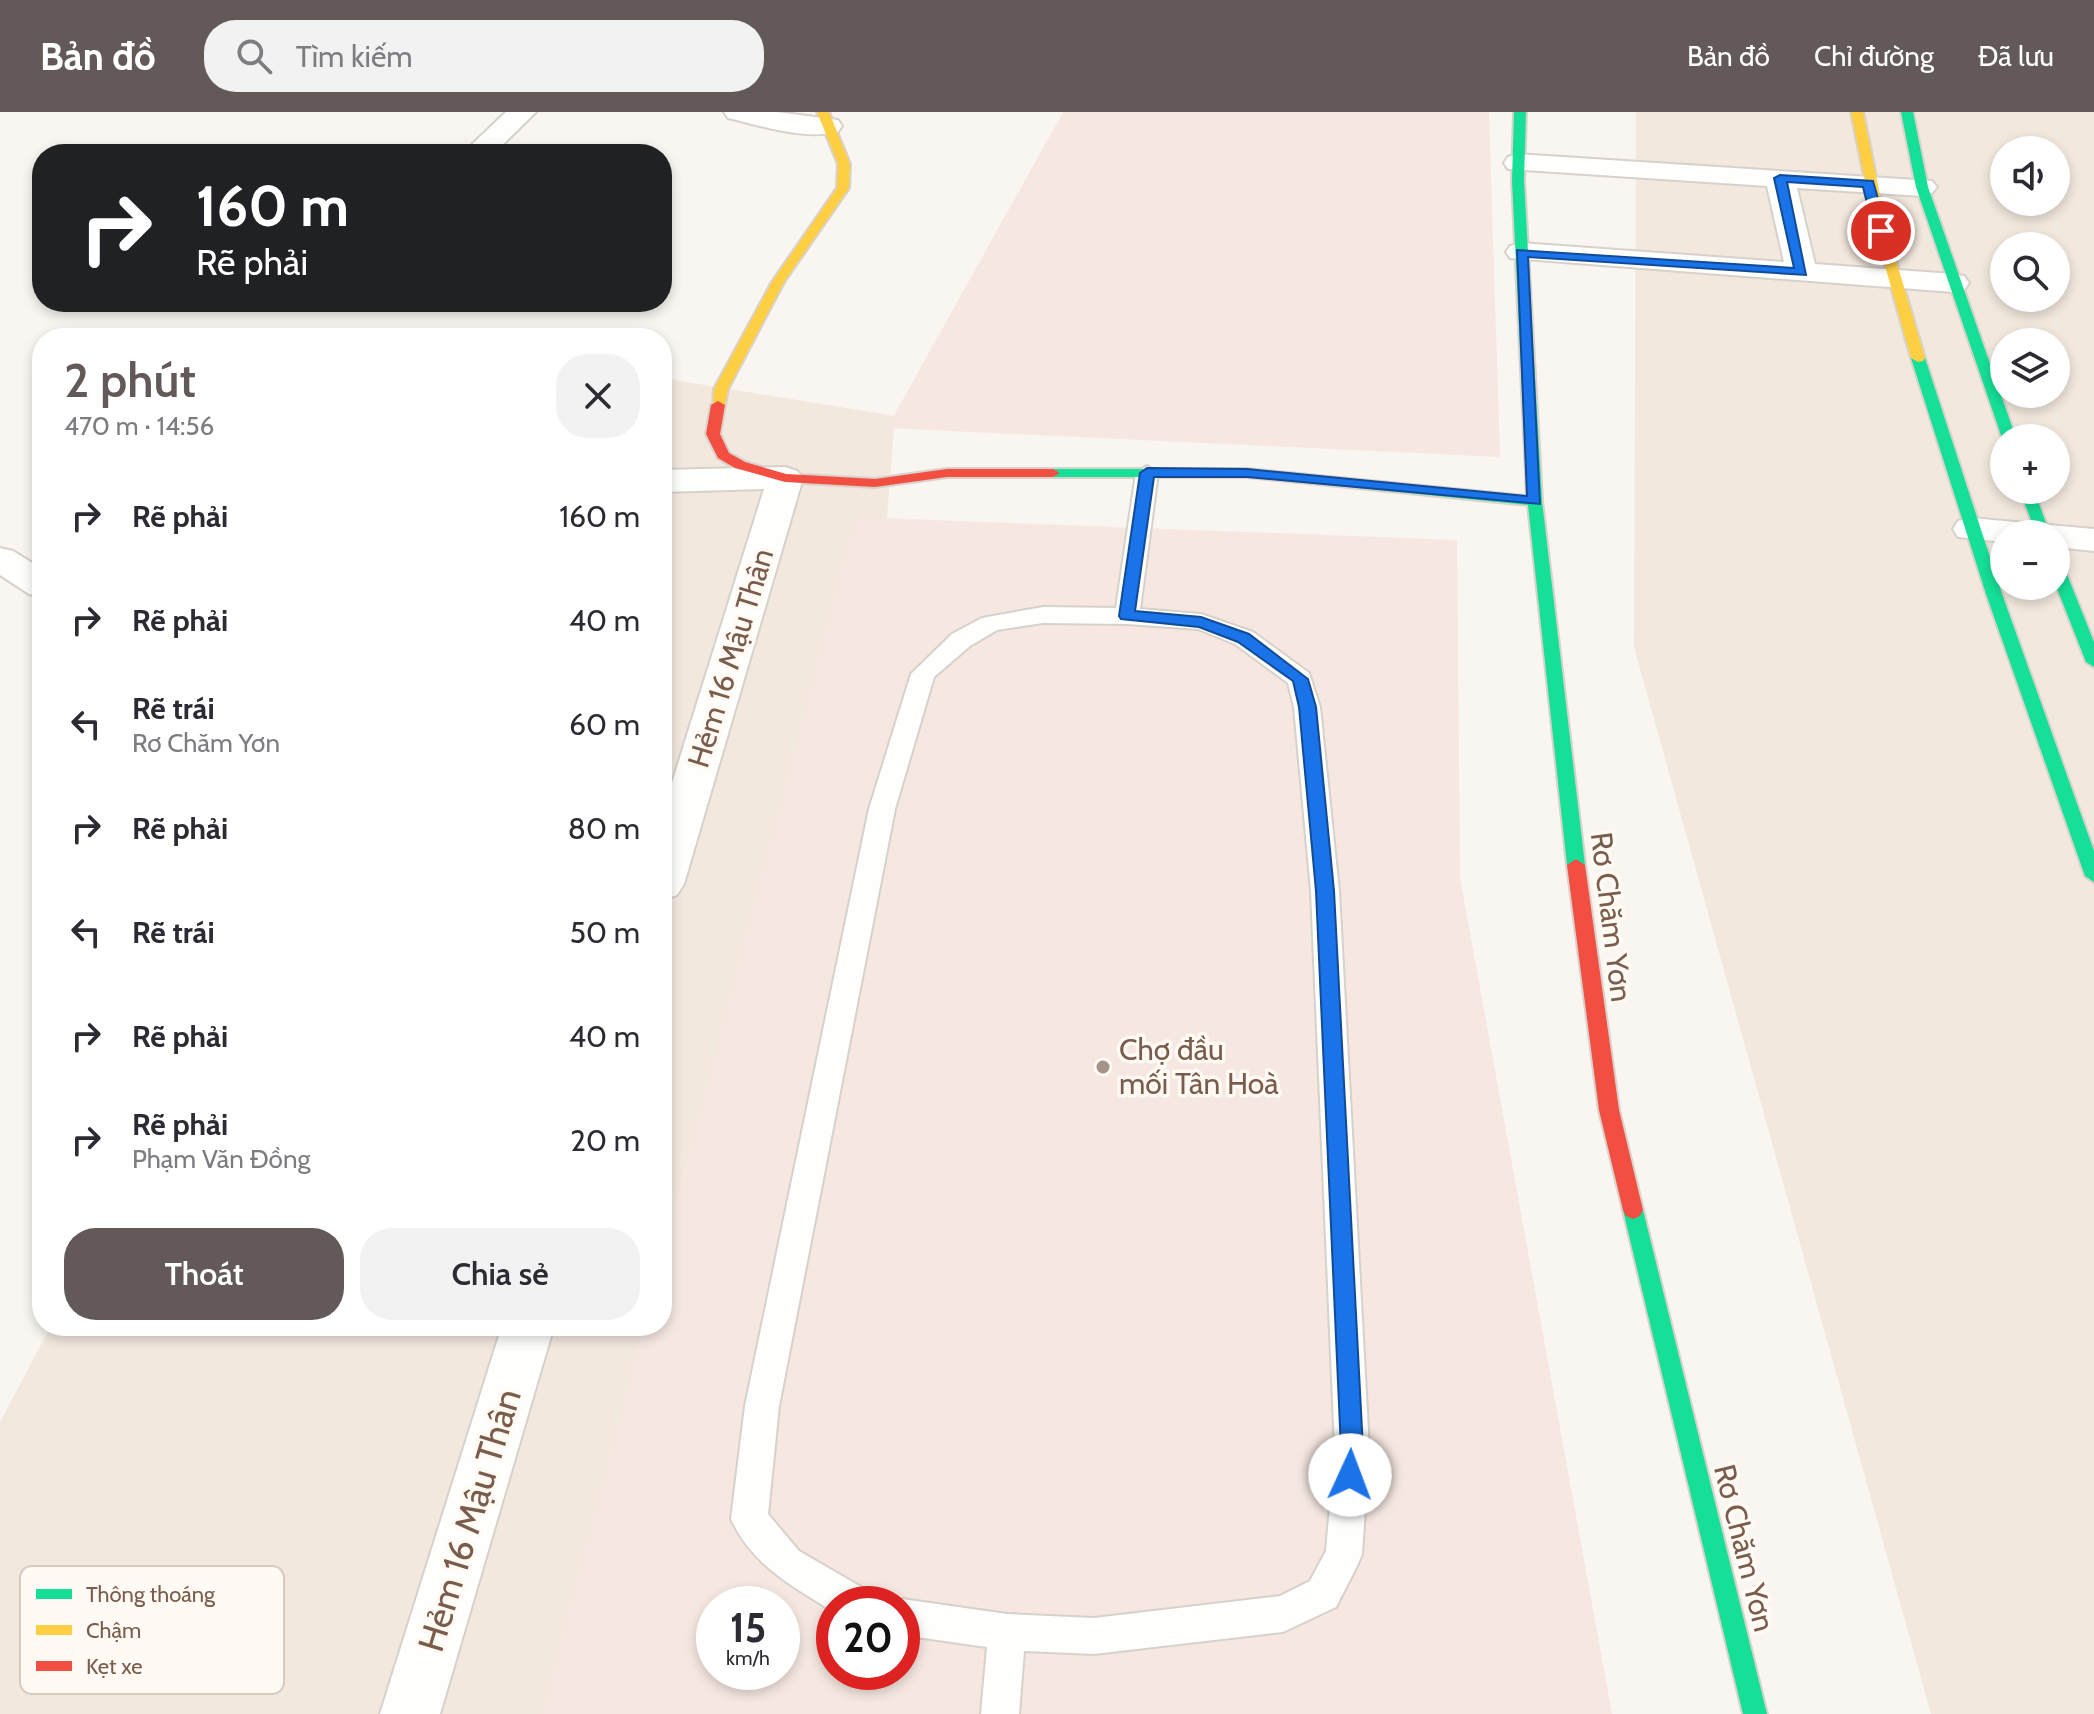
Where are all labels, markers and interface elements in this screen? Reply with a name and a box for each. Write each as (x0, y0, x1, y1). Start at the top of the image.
search box (204, 20, 764, 92)
text: Bản đồ (40, 33, 156, 80)
icon: search (232, 34, 276, 78)
text: Tìm kiếm (296, 38, 413, 75)
text: Bản đồ (1687, 39, 1770, 73)
text: Chỉ đường (1814, 39, 1934, 73)
text: Đã lưu (1978, 39, 2054, 73)
map controls (1990, 136, 2070, 600)
button: sound (1990, 136, 2070, 216)
text: 160 m (196, 172, 349, 240)
icon: right (64, 176, 168, 280)
pin (1847, 197, 1915, 265)
icon: arrive (1859, 209, 1903, 253)
button: search (1990, 232, 2070, 312)
text: Rẽ phải (196, 240, 308, 284)
button: layers (1990, 328, 2070, 408)
text: 2 phút (64, 351, 196, 409)
button: close (556, 354, 640, 438)
text: 470 m · 14:56 (64, 410, 214, 442)
button: + (1990, 424, 2070, 504)
icon: right (64, 494, 108, 538)
text: Rẽ phải (132, 498, 228, 535)
text: 160 m (559, 498, 640, 535)
button: − (1990, 520, 2070, 600)
street label: Hẻm 16 Mậu Thân (680, 544, 781, 772)
icon: right (64, 598, 108, 642)
text: Rẽ phải (132, 602, 228, 639)
text: 40 m (569, 602, 640, 639)
text: Rẽ trái (132, 690, 215, 727)
icon: left (64, 702, 108, 746)
text: 60 m (569, 706, 640, 743)
text: Rơ Chăm Yơn (132, 727, 280, 759)
icon: right (64, 806, 108, 850)
text: Rẽ phải (132, 810, 228, 847)
text: 80 m (568, 810, 640, 847)
street label: Rơ Chăm Yơn (1583, 830, 1640, 1004)
icon: left (64, 910, 108, 954)
text: Rẽ trái (132, 914, 215, 951)
text: 50 m (570, 914, 640, 951)
icon: right (64, 1014, 108, 1058)
text: Rẽ phải (132, 1018, 228, 1055)
text: 40 m (569, 1018, 640, 1055)
place label: Chợ đầu mối Tân Hoà (1119, 1031, 1279, 1102)
marker: Chợ đầu mối Tân Hoà (1094, 1058, 1112, 1076)
text: Rẽ phải (132, 1106, 228, 1143)
icon: right (64, 1118, 108, 1162)
text: 20 m (570, 1122, 640, 1159)
text: Phạm Văn Đồng (132, 1143, 310, 1175)
button: Thoát (64, 1228, 344, 1320)
button: Chia sẻ (360, 1228, 640, 1320)
street label: Hẻm 16 Mậu Thân (408, 1383, 530, 1657)
position arrow (1308, 1433, 1392, 1517)
street label: Rơ Chăm Yơn (1706, 1461, 1783, 1635)
legend (20, 1566, 284, 1694)
text: Thông thoáng (86, 1581, 216, 1608)
speed limit sign: 20 (816, 1586, 920, 1690)
text: 15 (730, 1603, 766, 1652)
text: Chậm (86, 1617, 141, 1644)
text: km/h (726, 1646, 770, 1670)
text: Kẹt xe (86, 1653, 143, 1680)

